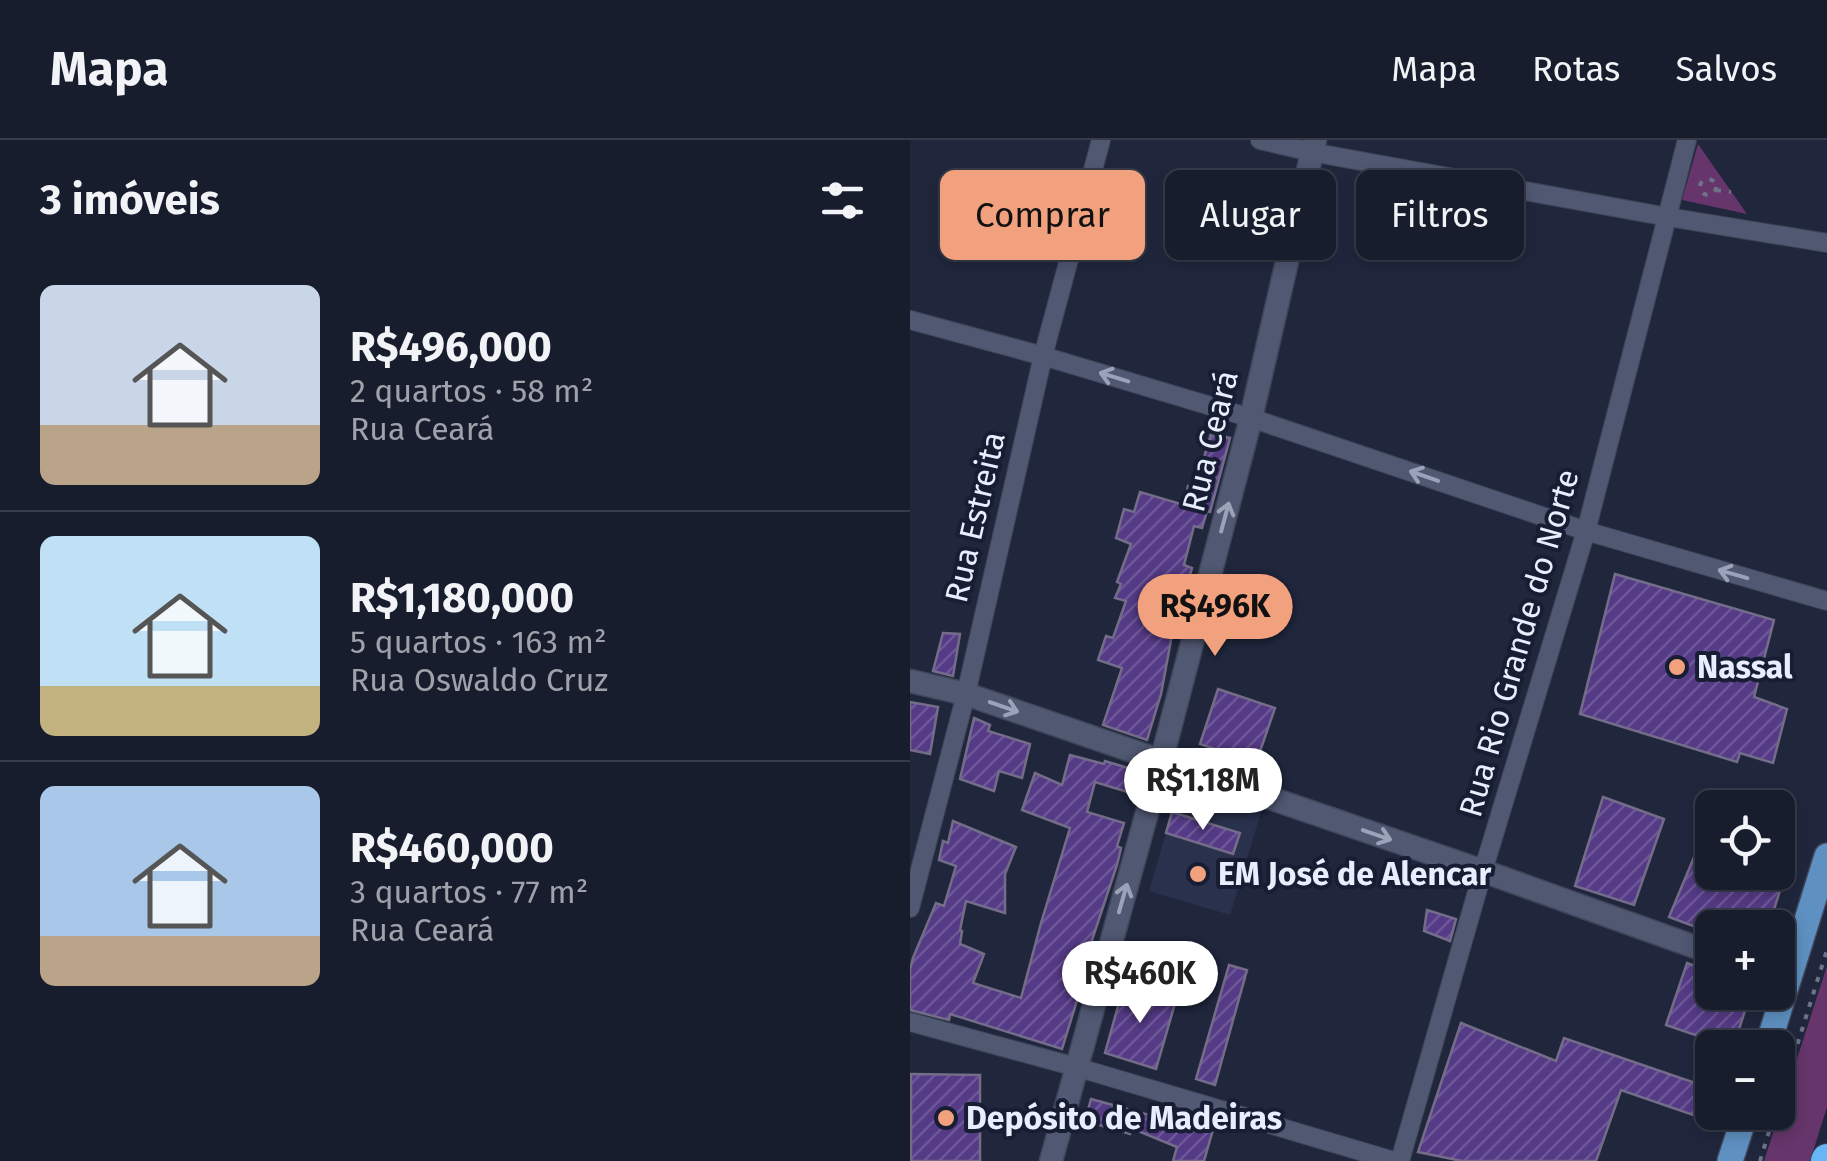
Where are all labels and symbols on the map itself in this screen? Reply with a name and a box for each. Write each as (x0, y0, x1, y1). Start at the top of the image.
street label: Rua Ceará (1174, 366, 1246, 516)
one-way arrow (1099, 367, 1130, 385)
street label: Rua Estreita (937, 428, 1013, 606)
street label: Rua Rio Grande do Norte (1451, 465, 1587, 821)
one-way arrow (1408, 466, 1440, 484)
one-way arrow (1217, 502, 1236, 533)
one-way arrow (1718, 564, 1750, 582)
pin: R$496K (1134, 574, 1296, 659)
place label: Nassal (1697, 648, 1793, 686)
marker: Nassal (1666, 656, 1688, 678)
one-way arrow (987, 700, 1019, 718)
pin: R$1.18M (1111, 748, 1295, 833)
one-way arrow (1361, 828, 1393, 846)
place label: EM José de Alencar (1218, 855, 1491, 893)
marker: EM José de Alencar (1187, 863, 1209, 885)
one-way arrow (1114, 883, 1133, 914)
pin: R$460K (1059, 941, 1221, 1026)
place label: Depósito de Madeiras (966, 1099, 1282, 1137)
marker: Depósito de Madeiras (935, 1107, 957, 1129)

